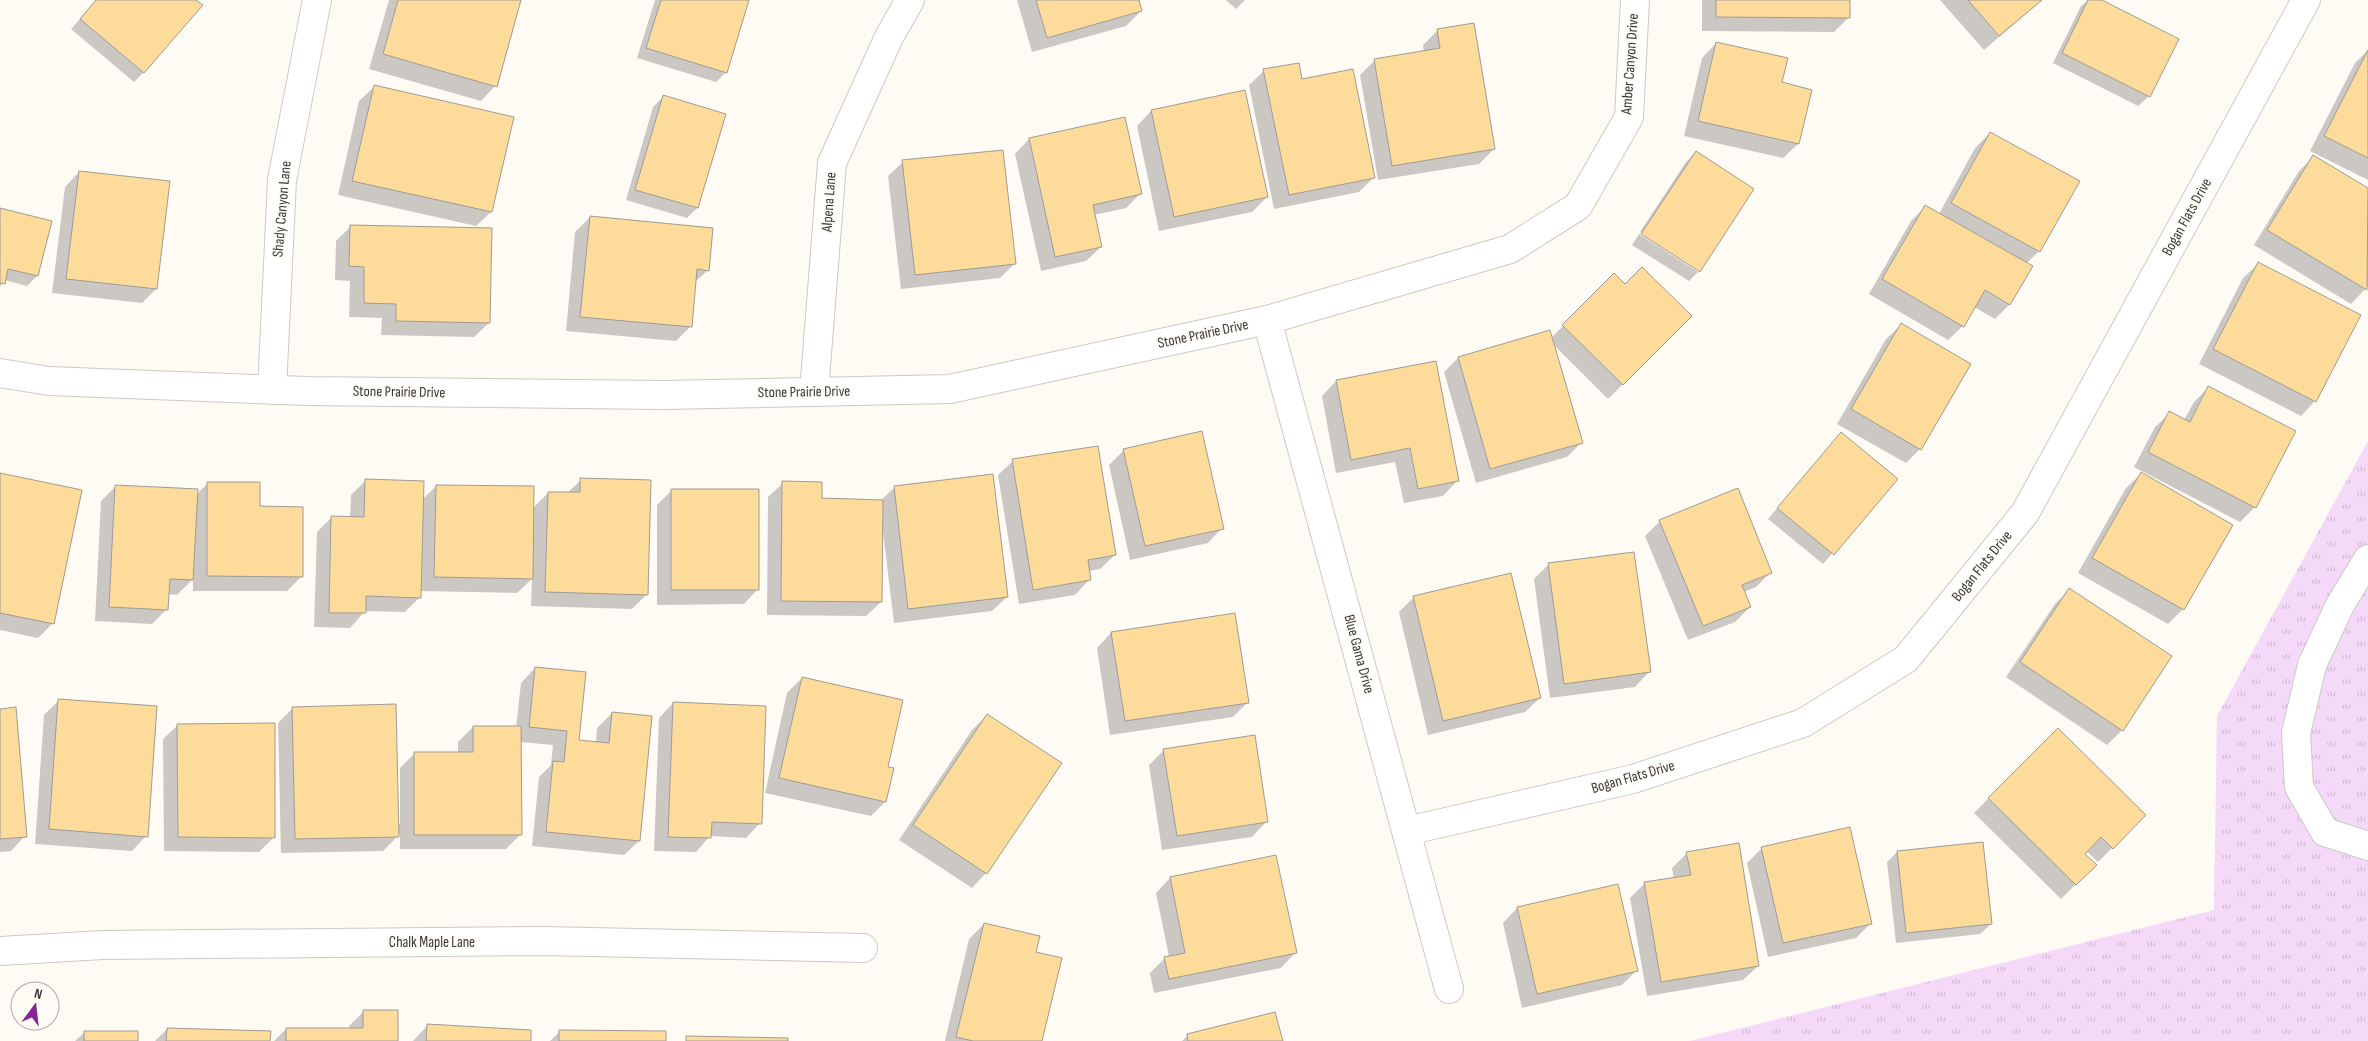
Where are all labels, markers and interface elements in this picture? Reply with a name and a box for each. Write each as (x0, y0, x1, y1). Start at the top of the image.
street label: Amber Canyon Drive (1617, 13, 1643, 116)
street label: Shady Canyon Lane (268, 160, 296, 258)
street label: Alpena Lane (817, 171, 841, 234)
street label: Bogan Flats Drive (2158, 175, 2216, 259)
street label: Stone Prairie Drive (1156, 315, 1250, 353)
street label: Stone Prairie Drive (353, 382, 445, 402)
street label: Stone Prairie Drive (758, 382, 850, 402)
street label: Bogan Flats Drive (1948, 527, 2016, 605)
street label: Blue Gama Drive (1339, 612, 1379, 696)
street label: Bogan Flats Drive (1589, 756, 1677, 798)
street label: Chalk Maple Lane (389, 933, 475, 952)
north arrow (10, 981, 60, 1031)
text: N (32, 985, 44, 1003)

